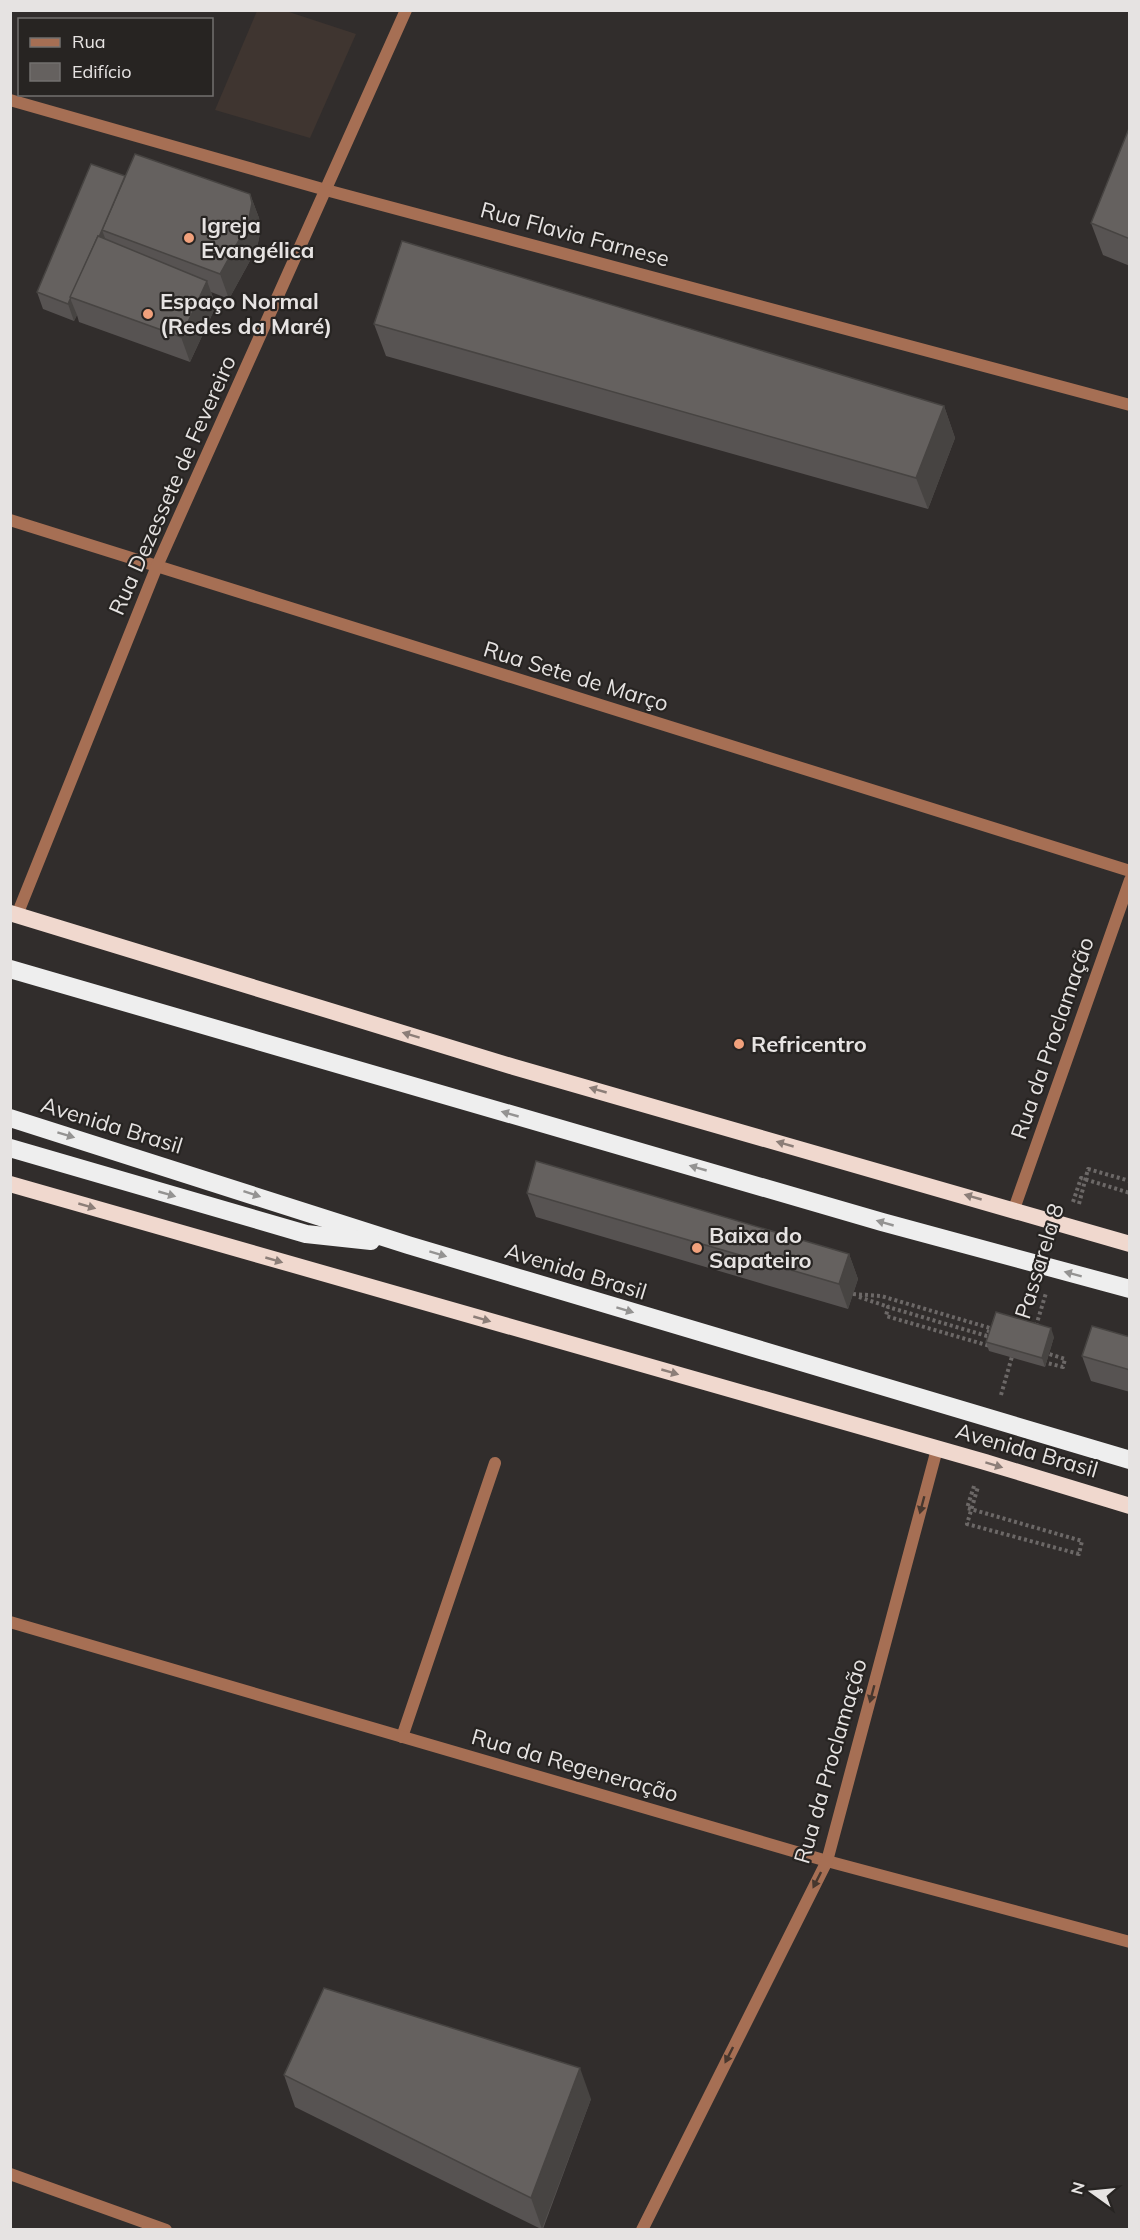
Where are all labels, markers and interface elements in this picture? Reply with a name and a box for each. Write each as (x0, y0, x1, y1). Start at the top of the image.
legend (18, 18, 213, 96)
text: Rua (72, 30, 106, 53)
text: Edifício (72, 60, 131, 83)
street label: Rua Flavia Farnese (478, 195, 672, 273)
place label: Igreja Evangélica (201, 211, 314, 264)
marker: Igreja Evangélica (182, 231, 196, 245)
place label: Espaço Normal (Redes da Maré) (160, 287, 332, 340)
marker: Espaço Normal (Redes da Maré) (141, 307, 155, 321)
street label: Rua Dezessete de Fevereiro (102, 351, 242, 619)
street label: Rua Sete de Março (480, 635, 672, 717)
street label: Rua da Proclamação (1004, 933, 1100, 1143)
one-way arrow (402, 1030, 420, 1039)
place label: Refricentro (751, 1030, 867, 1058)
marker: Refricentro (732, 1037, 746, 1051)
one-way arrow (589, 1085, 607, 1095)
street label: Avenida Brasil (38, 1090, 186, 1160)
one-way arrow (501, 1109, 519, 1118)
one-way arrow (58, 1131, 76, 1140)
one-way arrow (776, 1139, 794, 1148)
one-way arrow (689, 1163, 707, 1172)
one-way arrow (158, 1190, 176, 1199)
one-way arrow (243, 1190, 261, 1199)
one-way arrow (964, 1192, 982, 1201)
street label: Passarela 8 (1008, 1200, 1070, 1322)
one-way arrow (78, 1202, 96, 1211)
one-way arrow (876, 1217, 894, 1227)
place label: Baixa do Sapateiro (709, 1221, 812, 1274)
street label: Avenida Brasil (502, 1236, 650, 1306)
marker: Baixa do Sapateiro (690, 1241, 704, 1255)
one-way arrow (429, 1250, 447, 1259)
one-way arrow (266, 1256, 284, 1265)
one-way arrow (1064, 1269, 1082, 1278)
one-way arrow (616, 1306, 634, 1315)
one-way arrow (473, 1315, 491, 1324)
one-way arrow (661, 1368, 679, 1378)
street label: Avenida Brasil (953, 1416, 1101, 1484)
one-way arrow (985, 1461, 1003, 1470)
one-way arrow (917, 1496, 926, 1514)
street label: Rua da Proclamação (787, 1655, 873, 1867)
one-way arrow (866, 1684, 876, 1703)
street label: Rua da Regeneração (468, 1722, 682, 1808)
one-way arrow (812, 1872, 822, 1889)
one-way arrow (725, 2046, 734, 2063)
north arrow (1062, 2162, 1122, 2222)
text: N (1066, 2180, 1089, 2197)

